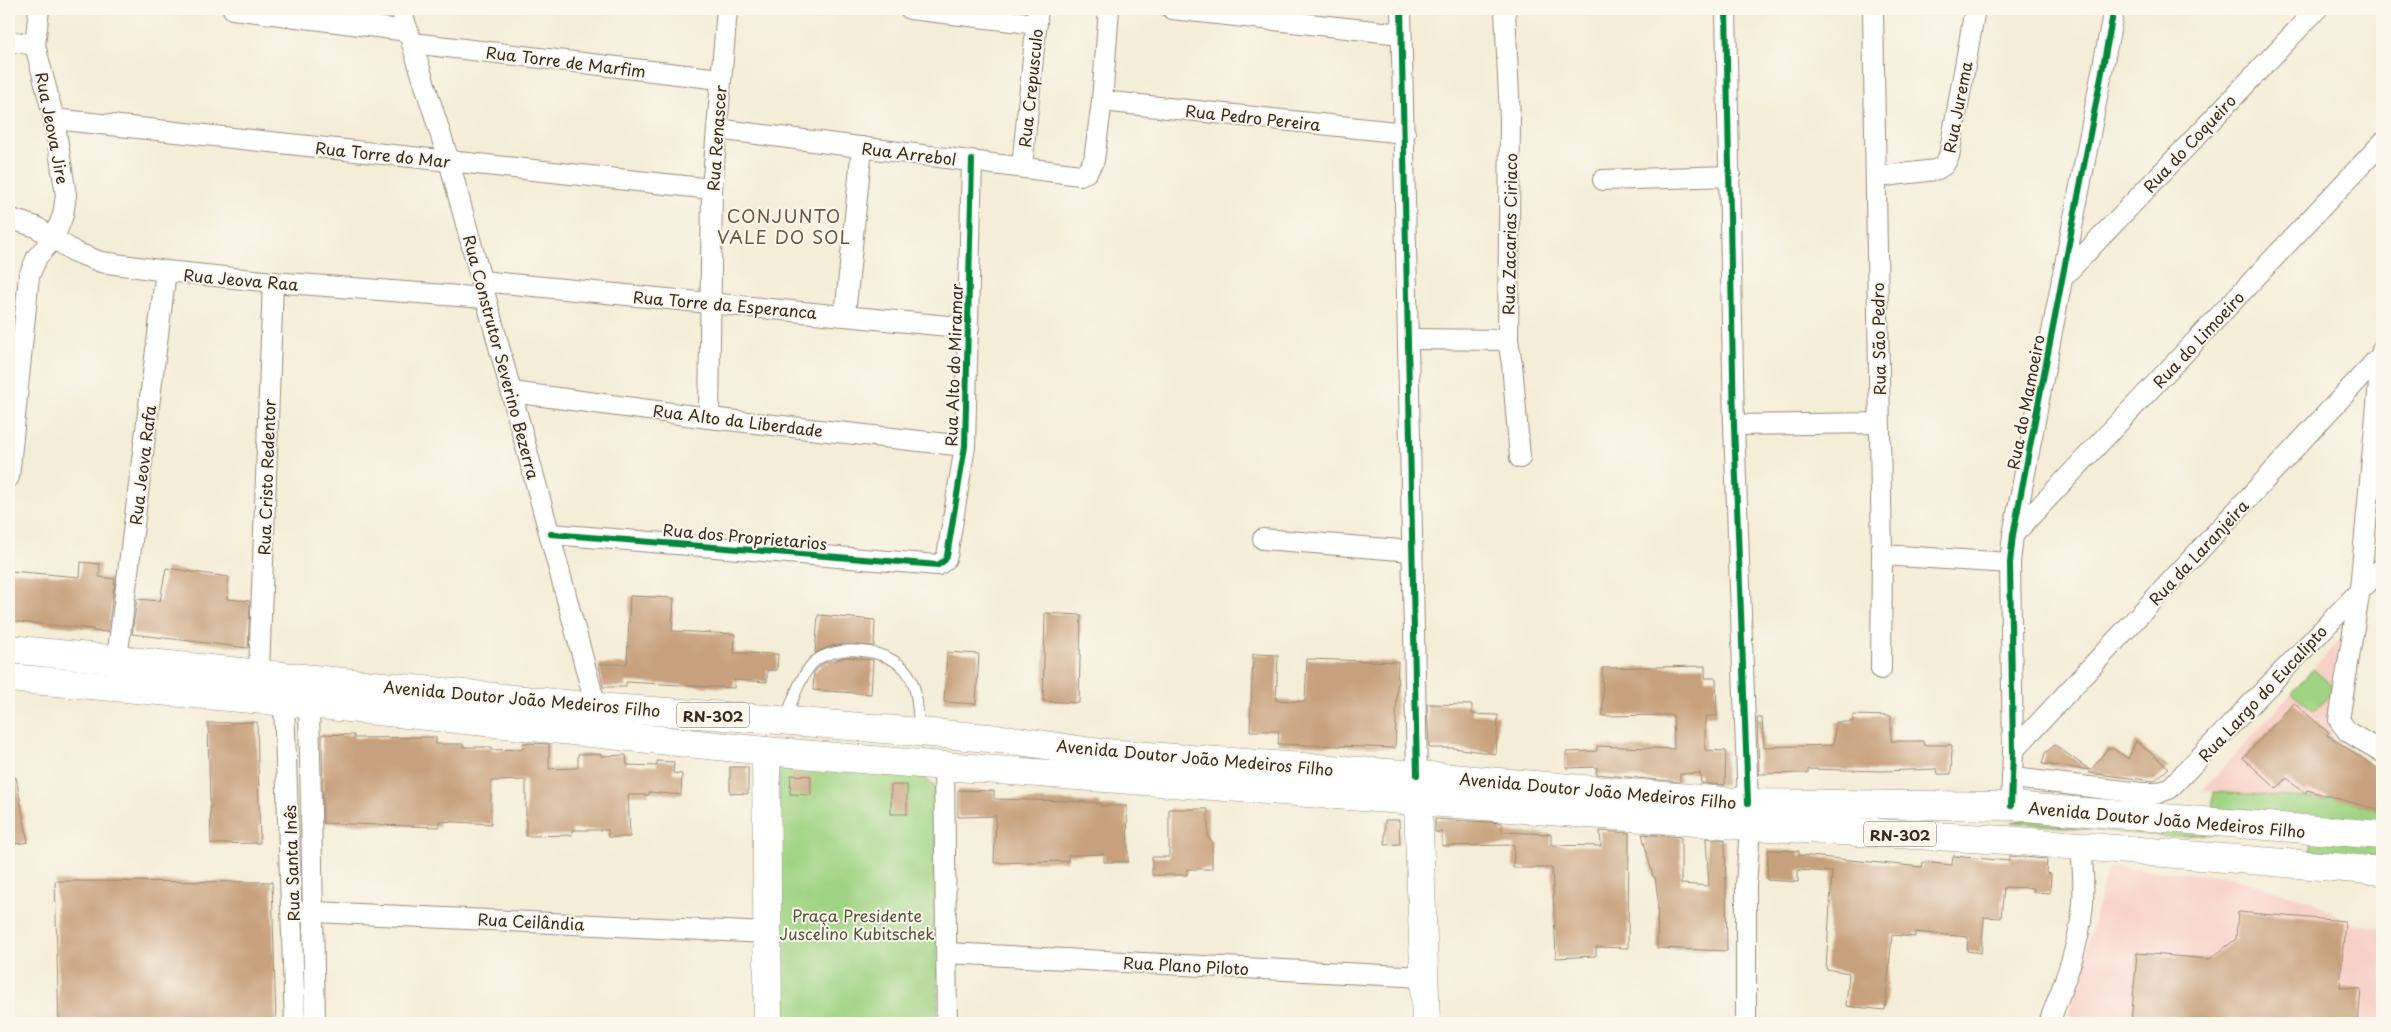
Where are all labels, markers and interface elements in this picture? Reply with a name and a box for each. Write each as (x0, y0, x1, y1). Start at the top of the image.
street label: Rua Crepusculo (1012, 27, 1048, 148)
street label: Rua Torre de Marfim (485, 39, 647, 83)
street label: Rua Jurema (1936, 59, 1978, 155)
street label: Rua Jeova Jire (30, 70, 76, 186)
street label: Rua Renascer (700, 84, 732, 192)
street label: Rua do Coqueiro (2137, 89, 2241, 197)
street label: Rua Pedro Pereira (1184, 98, 1322, 136)
street label: Rua Torre do Mar (314, 135, 453, 173)
street label: Rua Arrebol (860, 135, 958, 171)
street label: Rua Zacarias Ciriaco (1496, 153, 1522, 315)
district label: CONJUNTO VALE DO SOL (717, 202, 851, 250)
street label: Rua Construtor Severino Bezerra (458, 232, 546, 482)
street label: Rua Jeova Raa (182, 262, 300, 296)
street label: Rua São Pedro (1865, 282, 1891, 396)
street label: Rua Alto do Miramar (938, 283, 968, 447)
street label: Rua Torre da Esperanca (632, 284, 818, 324)
street label: Rua do Limoeiro (2147, 285, 2249, 393)
street label: Rua do Mamoeiro (2000, 332, 2050, 472)
street label: Rua Cristo Redentor (251, 398, 281, 556)
street label: Rua Alto da Liberdade (652, 398, 824, 442)
street label: Rua Jeova Rafa (123, 404, 161, 526)
street label: Rua da Laranjeira (2143, 494, 2253, 610)
street label: Rua dos Proprietarios (662, 517, 828, 555)
street label: Rua Largo do Eucalipto (2192, 619, 2332, 767)
street label: Avenida Doutor João Medeiros Filho (383, 674, 661, 722)
road number: RN-302 (677, 702, 749, 728)
street label: Avenida Doutor João Medeiros Filho (1056, 733, 1334, 781)
street label: Avenida Doutor João Medeiros Filho (1459, 766, 1737, 814)
street label: Avenida Doutor João Medeiros Filho (2028, 795, 2306, 843)
street label: Rua Santa Inês (277, 804, 305, 922)
road number: RN-302 (1864, 822, 1936, 846)
park label: Praça Presidente Juscelino Kubitschek (779, 903, 935, 945)
street label: Rua Ceilândia (477, 906, 586, 936)
street label: Rua Plano Piloto (1123, 950, 1249, 980)

